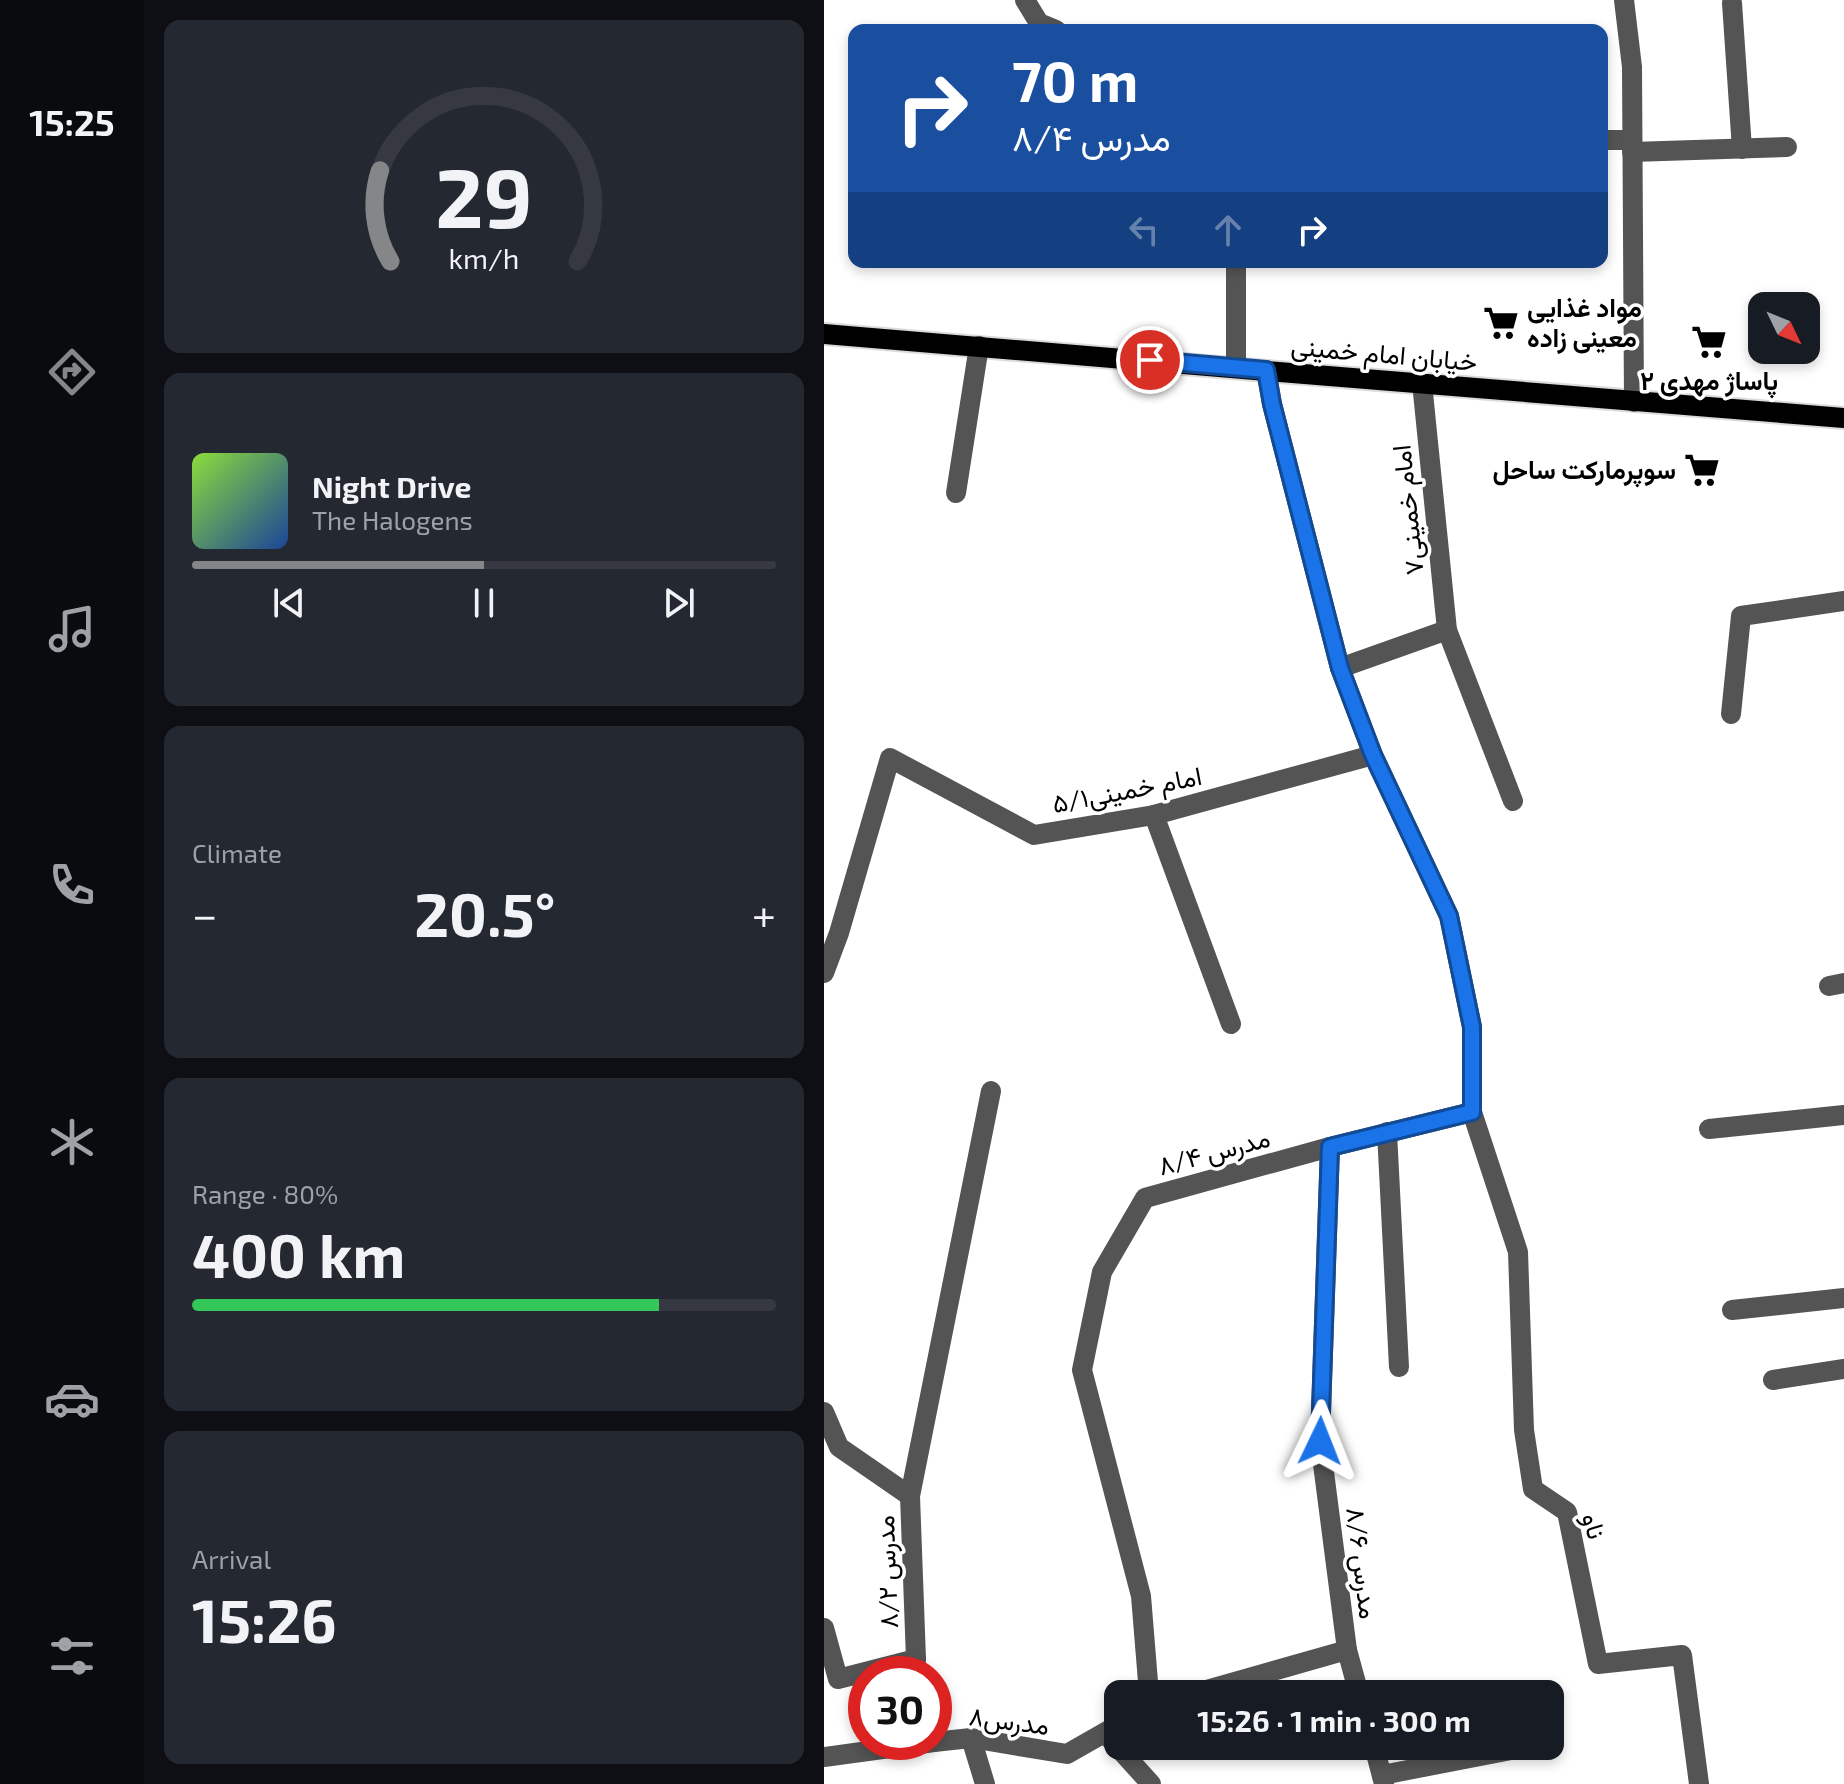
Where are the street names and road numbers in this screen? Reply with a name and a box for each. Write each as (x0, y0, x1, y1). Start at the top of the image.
street label: خیابان امام خمینی (1289, 329, 1479, 379)
street label: امام خمینی۷ (1384, 443, 1432, 577)
street label: امام خمینی۵/۱ (1049, 759, 1205, 821)
street label: مدرس ۸/۴ (1154, 1121, 1274, 1182)
street label: مدرس ۸/۶ (1339, 1505, 1386, 1621)
street label: ناو (1575, 1509, 1614, 1543)
street label: مدرس ۸/۲ (868, 1515, 905, 1629)
street label: مدرس۸ (967, 1699, 1051, 1742)

